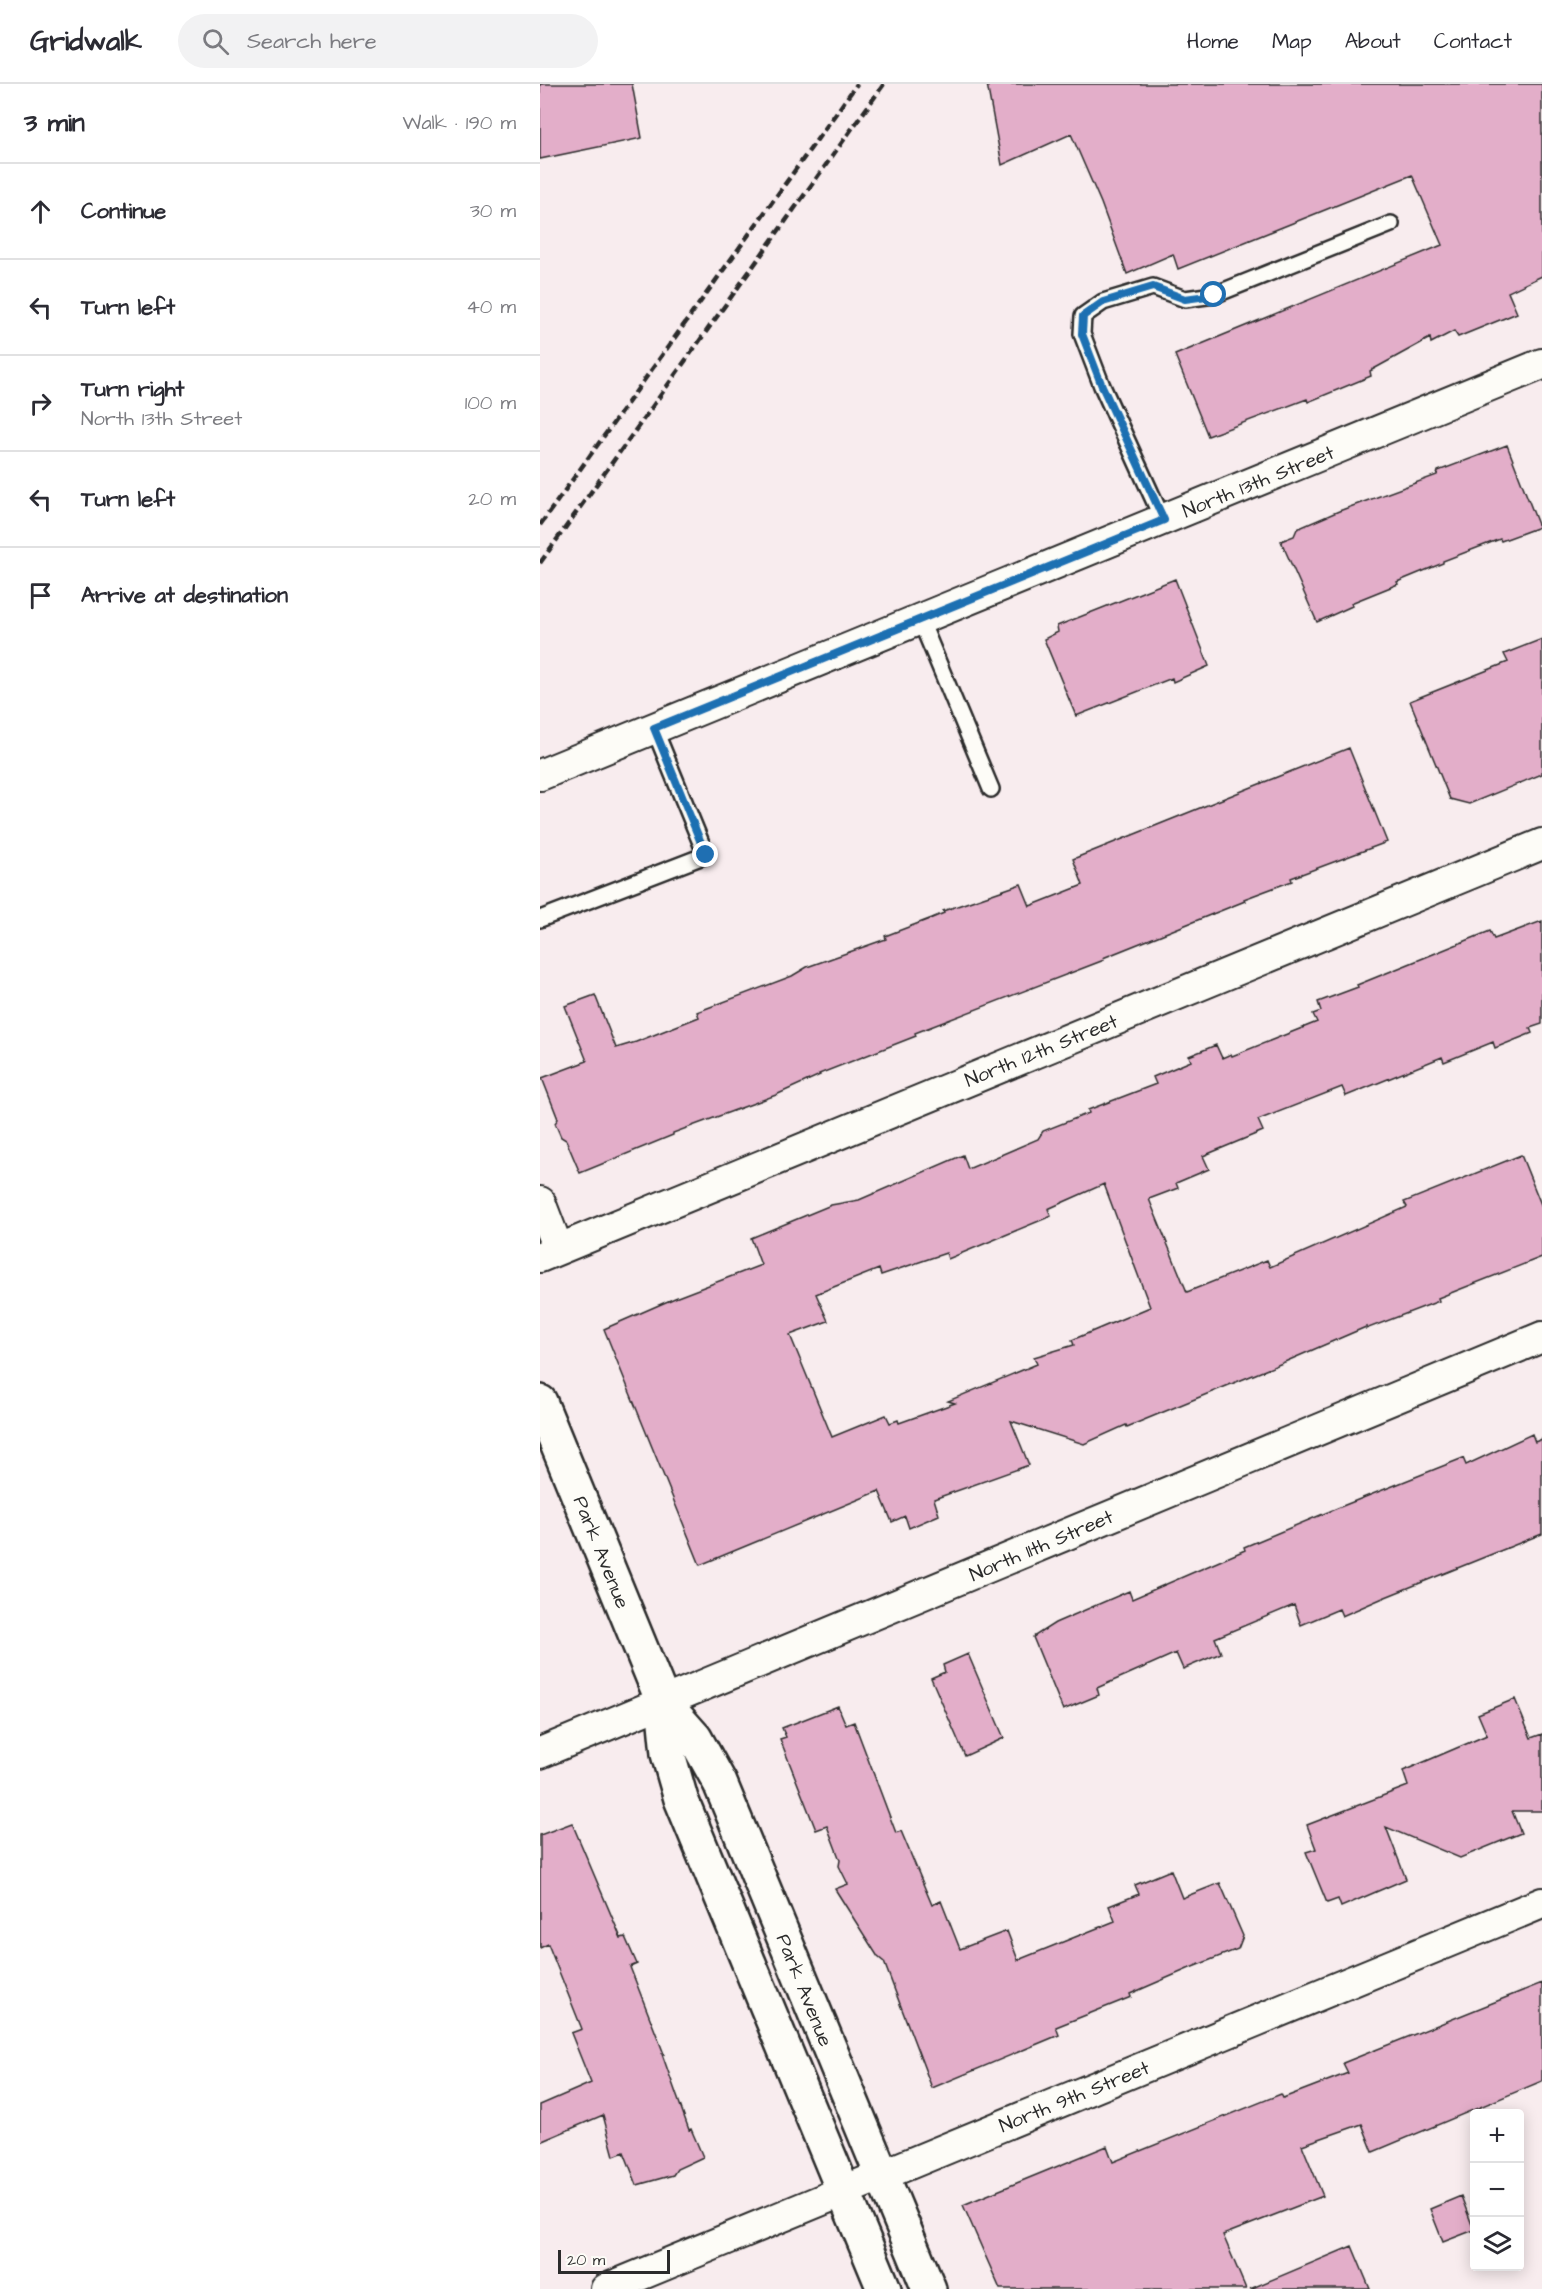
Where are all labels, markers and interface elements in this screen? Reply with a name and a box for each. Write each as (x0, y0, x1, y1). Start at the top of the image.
search box (178, 14, 598, 68)
text: Gridwalk (30, 22, 142, 61)
icon: search (199, 25, 232, 58)
text: Search here (247, 26, 377, 57)
text: Home (1187, 27, 1239, 56)
text: Map (1272, 27, 1312, 56)
text: About (1345, 27, 1401, 56)
text: Contact (1434, 27, 1512, 56)
text: 3 min (24, 105, 85, 141)
text: Walk · 190 m (403, 109, 516, 137)
icon: ahead (24, 195, 57, 228)
text: Continue (81, 196, 166, 227)
text: 30 m (470, 197, 516, 225)
route start (1200, 281, 1226, 307)
icon: left (24, 291, 57, 324)
text: Turn left (81, 292, 175, 323)
text: 40 m (466, 293, 516, 321)
text: Turn right (81, 374, 184, 405)
icon: right (24, 387, 57, 420)
text: 100 m (465, 389, 516, 417)
text: North 13th Street (81, 405, 242, 433)
street label: North 13th Street (1178, 439, 1338, 525)
icon: left (24, 483, 57, 516)
text: Turn left (81, 484, 175, 515)
text: 20 m (468, 485, 516, 513)
icon: arrive (24, 579, 57, 612)
text: Arrive at destination (81, 580, 288, 611)
route end (692, 841, 718, 867)
street label: North 12th Street (961, 1008, 1122, 1094)
street label: Park Avenue (566, 1492, 636, 1613)
street label: North 11th Street (965, 1503, 1118, 1589)
street label: Park Avenue (769, 1930, 839, 2051)
street label: North 9th Street (995, 2054, 1154, 2140)
map controls (1470, 2109, 1524, 2271)
button: + (1470, 2109, 1524, 2163)
button: − (1470, 2163, 1524, 2217)
button: layers (1470, 2217, 1524, 2271)
scale bar (558, 2247, 670, 2274)
text: 20 m (567, 2249, 605, 2271)

